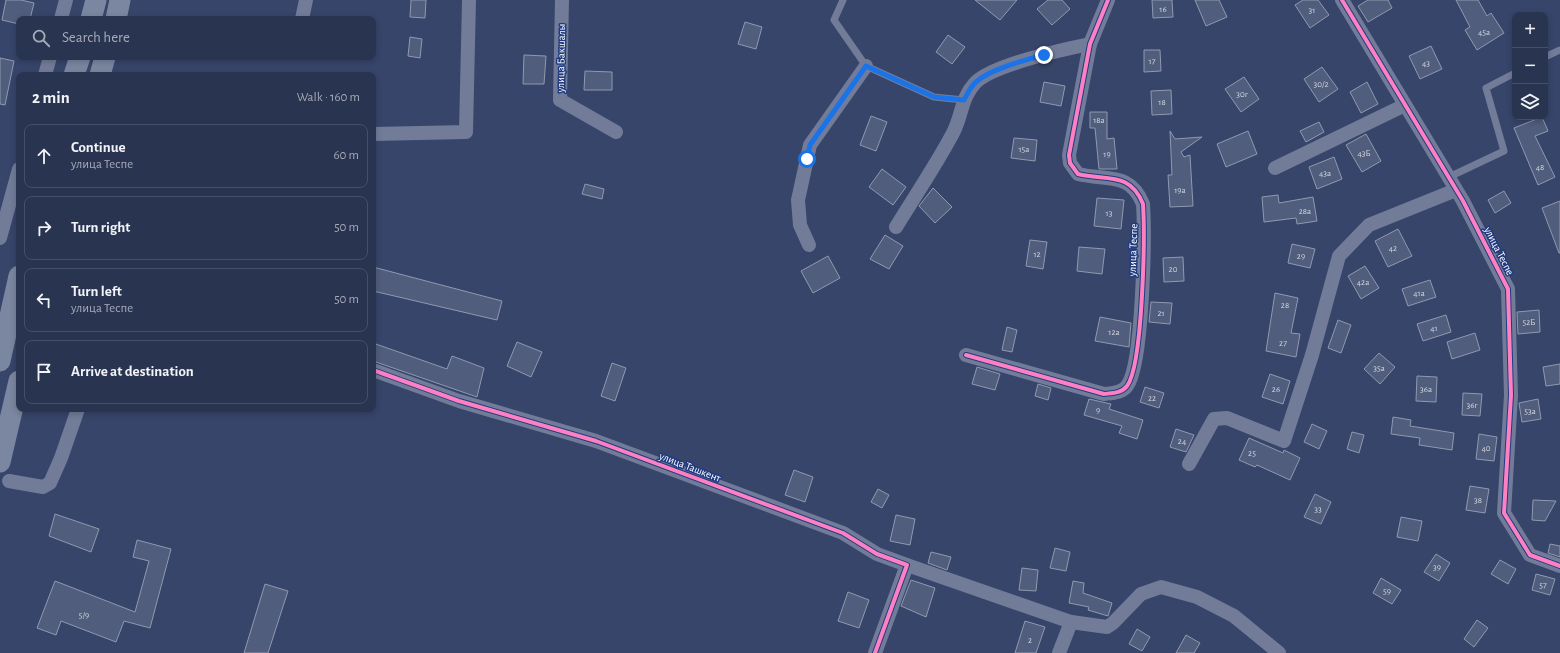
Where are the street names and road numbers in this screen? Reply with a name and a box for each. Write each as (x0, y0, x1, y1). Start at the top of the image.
street label: улица Бакшалы (555, 23, 567, 94)
street label: улица Теспе (1127, 224, 1139, 277)
street label: улица Теспе (1482, 224, 1516, 277)
street label: улица Ташкент (657, 450, 722, 484)

